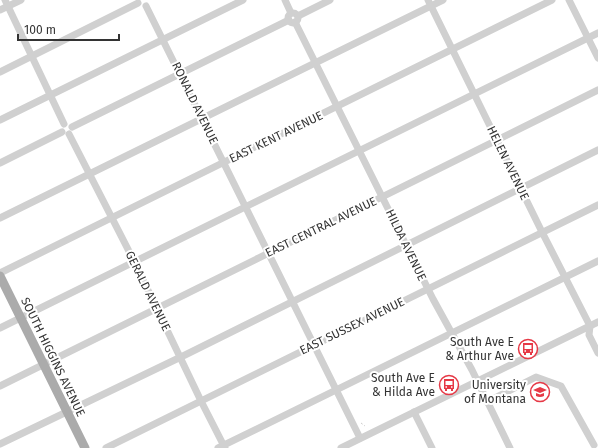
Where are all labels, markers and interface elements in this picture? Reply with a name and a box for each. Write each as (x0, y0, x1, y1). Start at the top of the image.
scale bar (18, 16, 119, 42)
text: 100 m (24, 23, 56, 37)
street label: RONALD AVENUE (169, 60, 221, 146)
street label: EAST KENT AVENUE (227, 108, 325, 166)
street label: HELEN AVENUE (484, 124, 532, 202)
street label: EAST CENTRAL AVENUE (263, 194, 379, 260)
street label: HILDA AVENUE (383, 207, 429, 283)
street label: GERALD AVENUE (123, 249, 173, 333)
street label: SOUTH HIGGINS AVENUE (18, 295, 88, 419)
street label: EAST SUSSEX AVENUE (297, 295, 407, 357)
place label: South Ave E & Arthur Ave (445, 335, 514, 363)
bus stop icon: South Ave E & Arthur Ave (517, 338, 539, 360)
place label: South Ave E & Hilda Ave (371, 371, 435, 399)
bus stop icon: South Ave E & Hilda Ave (438, 374, 460, 396)
place label: University of Montana (464, 378, 526, 406)
school or university icon: University of Montana (529, 381, 551, 403)

